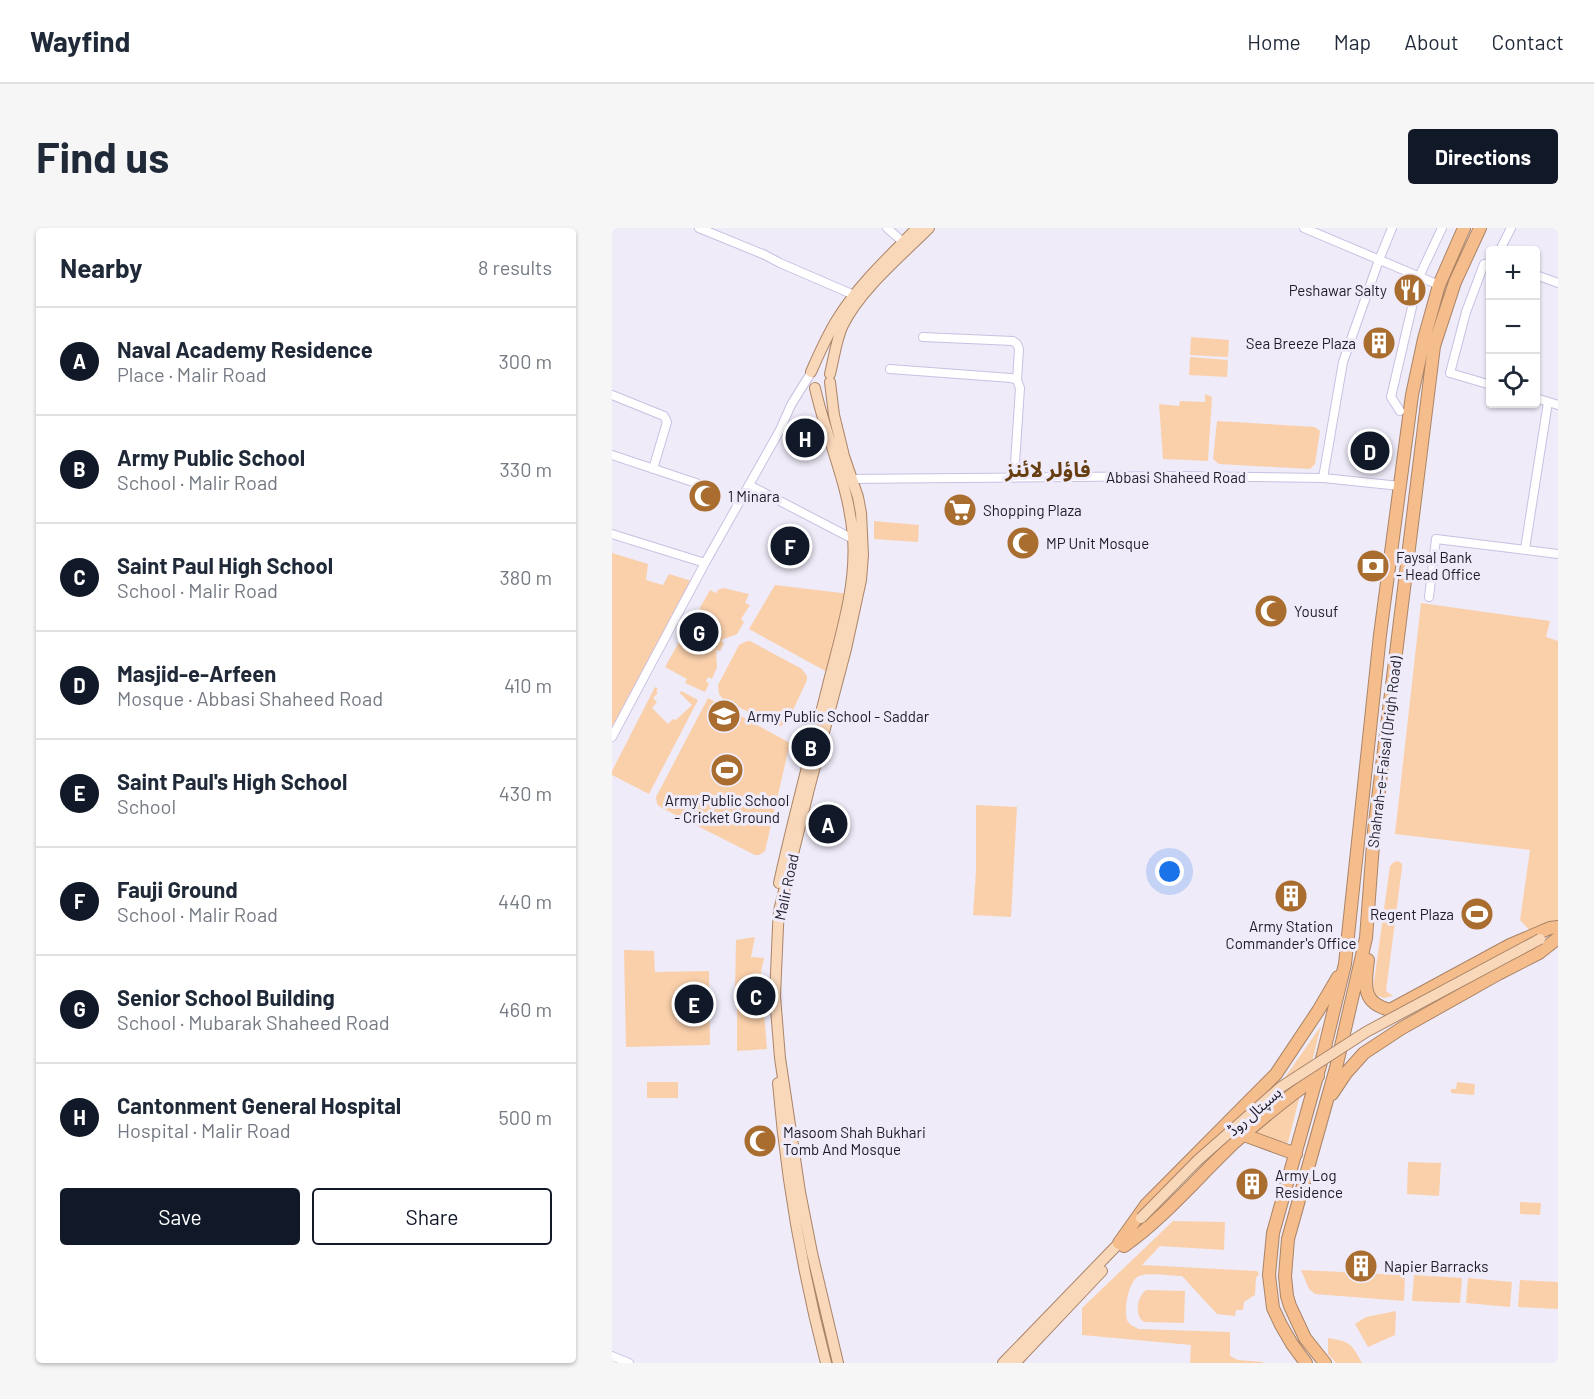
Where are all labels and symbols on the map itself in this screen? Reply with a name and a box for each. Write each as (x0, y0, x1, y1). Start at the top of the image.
restaurant icon: Peshawar Salty (1392, 272, 1428, 308)
place label: Peshawar Salty (1289, 281, 1387, 299)
building icon: Sea Breeze Plaza (1361, 325, 1397, 361)
place label: Sea Breeze Plaza (1246, 334, 1356, 352)
pin: H (786, 416, 824, 460)
pin: D (1350, 428, 1389, 474)
district label: فاؤلر لائنز (1004, 456, 1091, 482)
street label: Abbasi Shaheed Road (1106, 468, 1246, 486)
mosque icon: 1 Minara (687, 478, 723, 514)
place label: 1 Minara (728, 487, 780, 505)
supermarket icon: Shopping Plaza (942, 492, 978, 528)
place label: Shopping Plaza (983, 501, 1082, 519)
pin: F (770, 524, 810, 568)
mosque icon: MP Unit Mosque (1005, 525, 1041, 561)
place label: MP Unit Mosque (1046, 534, 1149, 552)
bank icon: Faysal Bank - Head Office (1355, 548, 1391, 584)
place label: Faysal Bank - Head Office (1396, 548, 1481, 583)
mosque icon: Yousuf (1253, 593, 1289, 629)
place label: Yousuf (1294, 602, 1338, 620)
pin: G (680, 610, 718, 654)
street label: Shahrah-e-Faisal (Drigh Road) (1363, 655, 1405, 849)
school or university icon: Army Public School - Saddar (706, 698, 742, 734)
place label: Army Public School - Saddar (747, 707, 930, 725)
pin: B (792, 724, 830, 770)
sports icon: Army Public School - Cricket Ground (709, 752, 745, 788)
place label: Army Public School - Cricket Ground (665, 791, 789, 826)
pin: A (808, 802, 848, 846)
street label: Malir Road (770, 852, 802, 922)
your location (1155, 857, 1184, 886)
building icon: Army Station Commander's Office (1273, 878, 1309, 914)
sports icon: Regent Plaza (1459, 896, 1495, 932)
place label: Regent Plaza (1370, 905, 1454, 923)
place label: Army Station Commander's Office (1226, 917, 1356, 952)
pin: C (736, 974, 776, 1018)
pin: E (674, 982, 713, 1026)
street label: ہسپتال روڈ (1224, 1083, 1286, 1141)
mosque icon: Masoom Shah Bukhari Tomb And Mosque (742, 1123, 778, 1159)
place label: Masoom Shah Bukhari Tomb And Mosque (783, 1123, 926, 1158)
building icon: Army Log Residence (1234, 1166, 1270, 1202)
place label: Army Log Residence (1275, 1166, 1343, 1201)
building icon: Napier Barracks (1343, 1248, 1379, 1284)
place label: Napier Barracks (1384, 1257, 1488, 1275)

